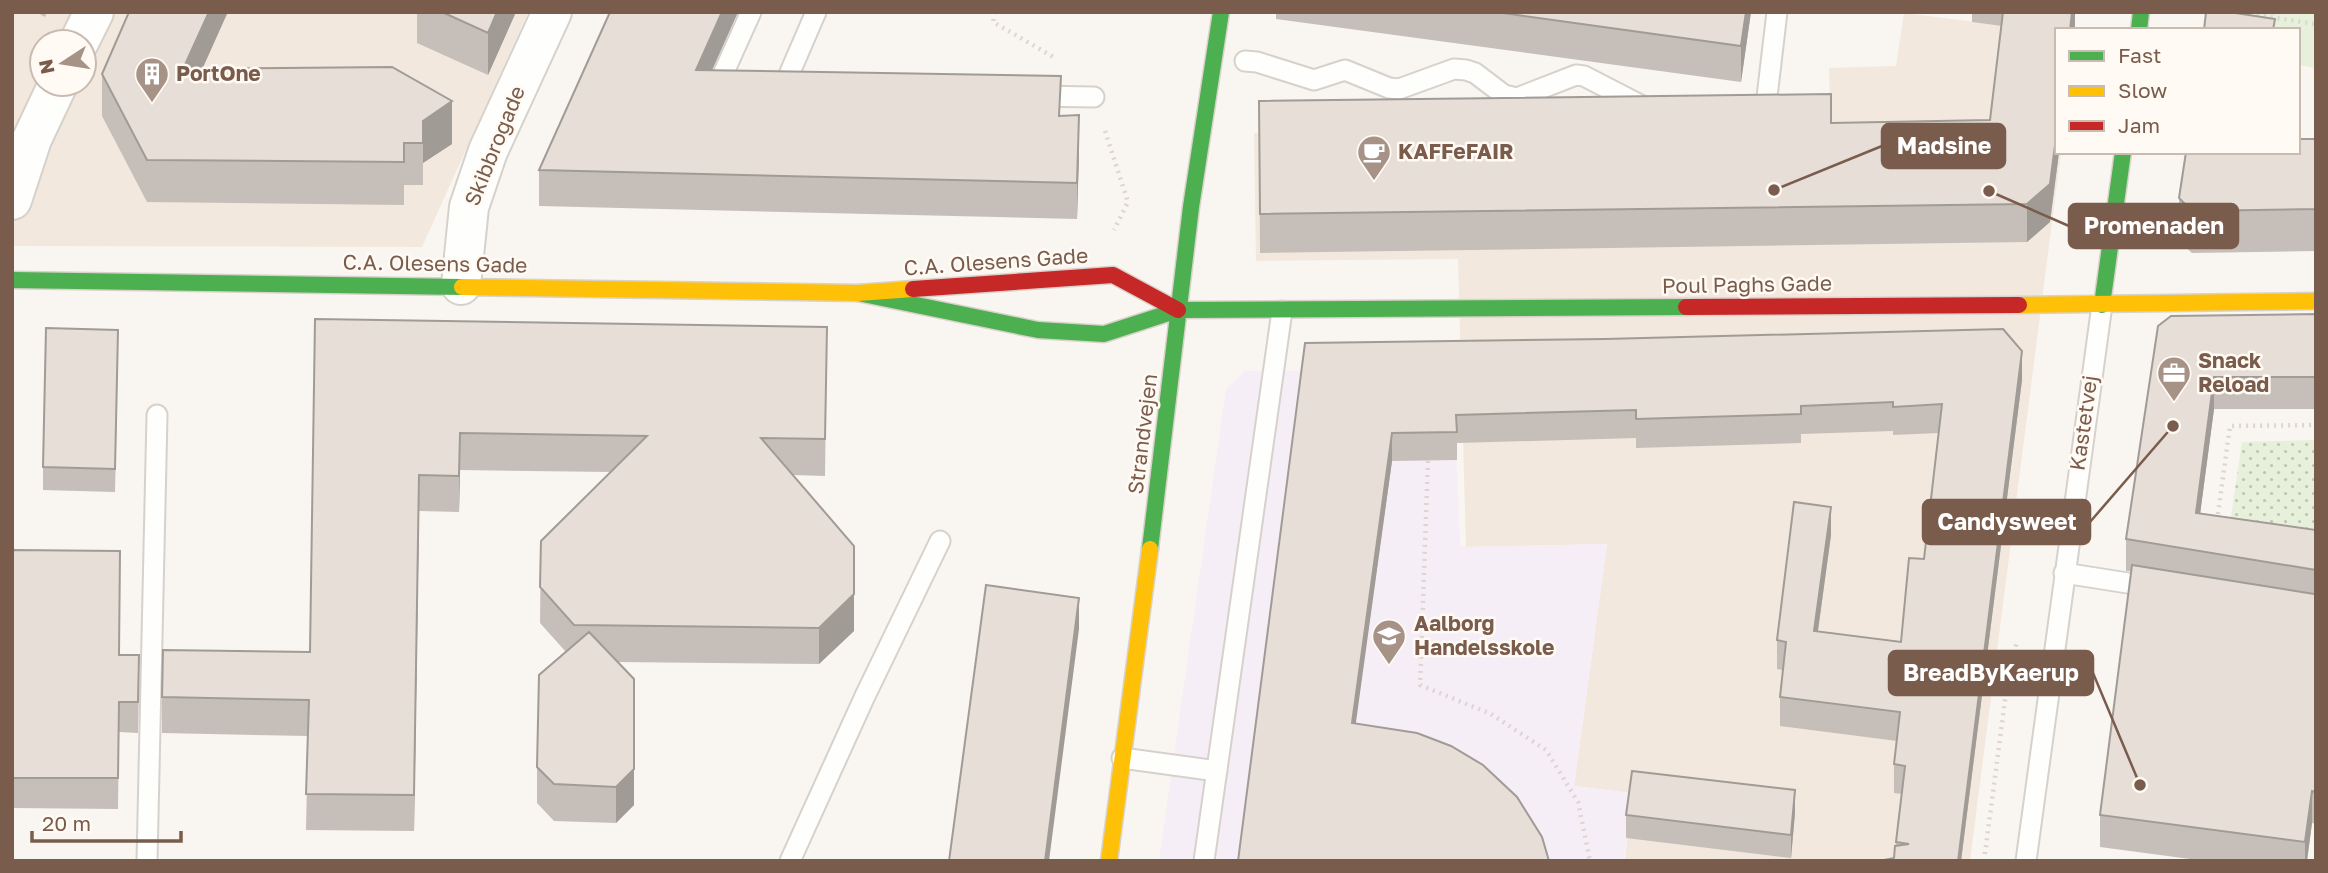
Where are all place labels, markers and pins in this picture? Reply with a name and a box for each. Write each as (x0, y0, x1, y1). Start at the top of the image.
building icon: PortOne (133, 55, 171, 104)
place label: PortOne (176, 60, 261, 86)
callout: Madsine (1882, 124, 2005, 168)
cafe icon: KAFFeFAIR (1355, 133, 1393, 182)
place label: KAFFeFAIR (1398, 138, 1514, 164)
callout: Promenaden (2069, 204, 2238, 248)
place label: Snack Reload (2198, 347, 2269, 397)
office icon: Snack Reload (2155, 354, 2193, 403)
callout: Candysweet (1923, 500, 2090, 544)
place label: Aalborg Handelsskole (1414, 610, 1554, 660)
school or university icon: Aalborg Handelsskole (1370, 617, 1408, 666)
callout: BreadByKaerup (1889, 651, 2093, 695)

